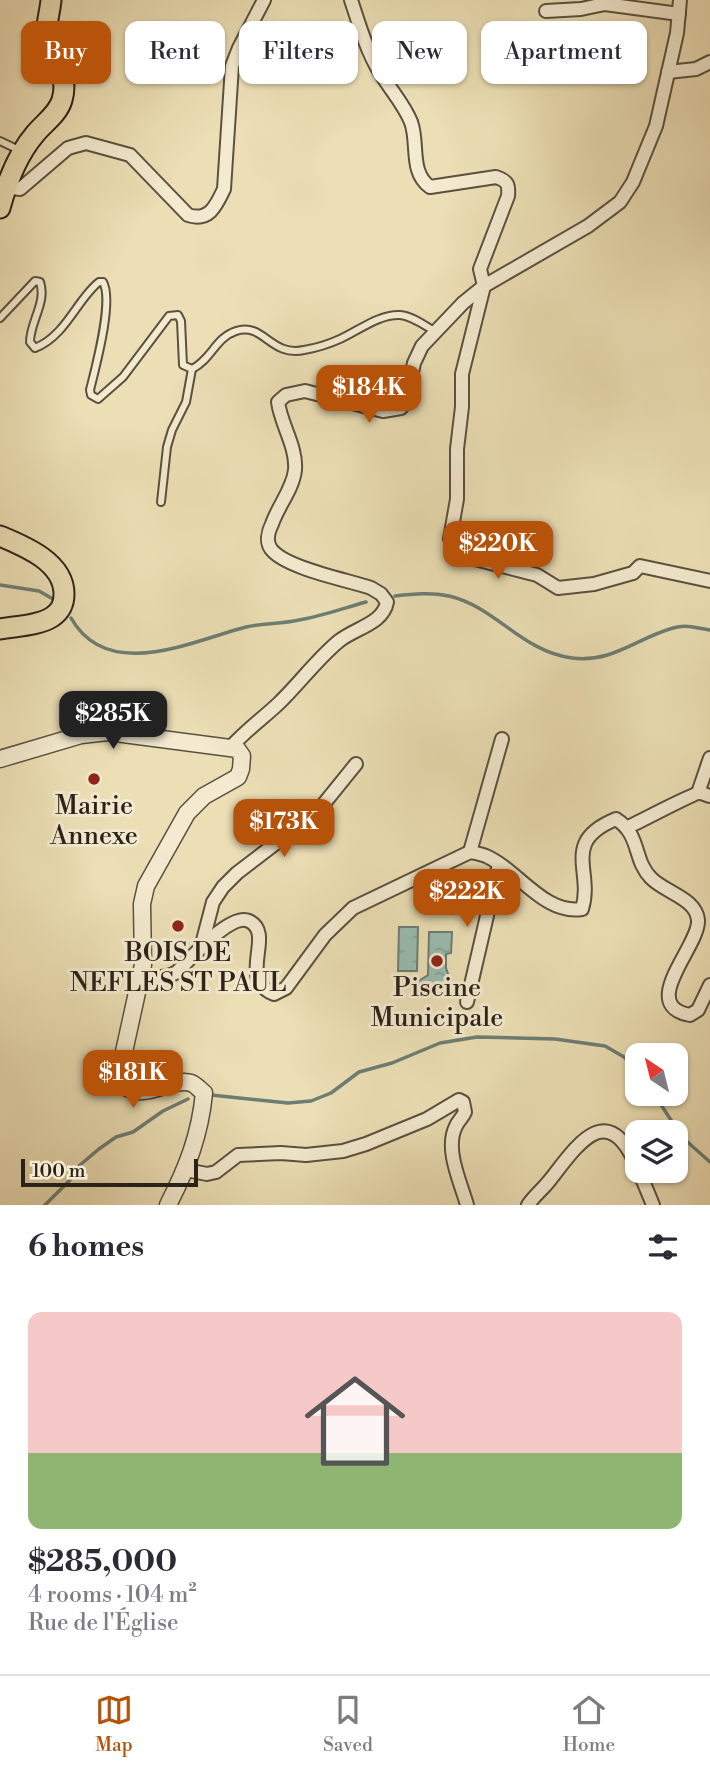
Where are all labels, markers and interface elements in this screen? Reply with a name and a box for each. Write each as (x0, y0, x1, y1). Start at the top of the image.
chip: Buy (21, 21, 111, 84)
chip: Rent (125, 21, 225, 84)
chip: Filters (239, 21, 358, 84)
chip: New (372, 21, 467, 84)
chip: Apartment (481, 21, 647, 84)
pin: $184K (320, 366, 418, 425)
text: $184K (332, 374, 406, 402)
pin: $220K (449, 522, 547, 581)
text: $220K (459, 530, 537, 558)
pin: $285K (64, 692, 162, 751)
text: $285K (75, 700, 151, 728)
marker: Mairie Annexe (86, 771, 102, 787)
place label: Mairie Annexe (49, 790, 138, 852)
pin: $173K (235, 800, 333, 859)
text: $173K (249, 808, 319, 836)
pin: $222K (418, 870, 516, 929)
text: $222K (429, 878, 505, 906)
marker: BOIS DE NEFLES ST PAUL (170, 918, 186, 934)
place label: BOIS DE NEFLES ST PAUL (70, 937, 286, 999)
marker: Piscine Municipale (429, 953, 445, 969)
place label: Piscine Municipale (371, 972, 503, 1034)
north arrow (625, 1043, 688, 1106)
map controls (625, 1043, 688, 1183)
pin: $181K (84, 1050, 182, 1110)
text: $181K (99, 1059, 167, 1087)
button: layers (625, 1120, 688, 1183)
scale bar (21, 1156, 198, 1188)
text: 100 m (32, 1159, 85, 1183)
text: 6 homes (28, 1228, 144, 1266)
icon: filters (644, 1228, 682, 1266)
icon: home (292, 1358, 418, 1484)
text: $285,000 (28, 1543, 177, 1581)
text: 4 rooms · 104 m² (28, 1581, 197, 1609)
text: Rue de l'Église (28, 1609, 179, 1637)
tab: Map (95, 1691, 133, 1757)
tab: Saved (323, 1691, 373, 1757)
tab: Home (563, 1691, 615, 1757)

